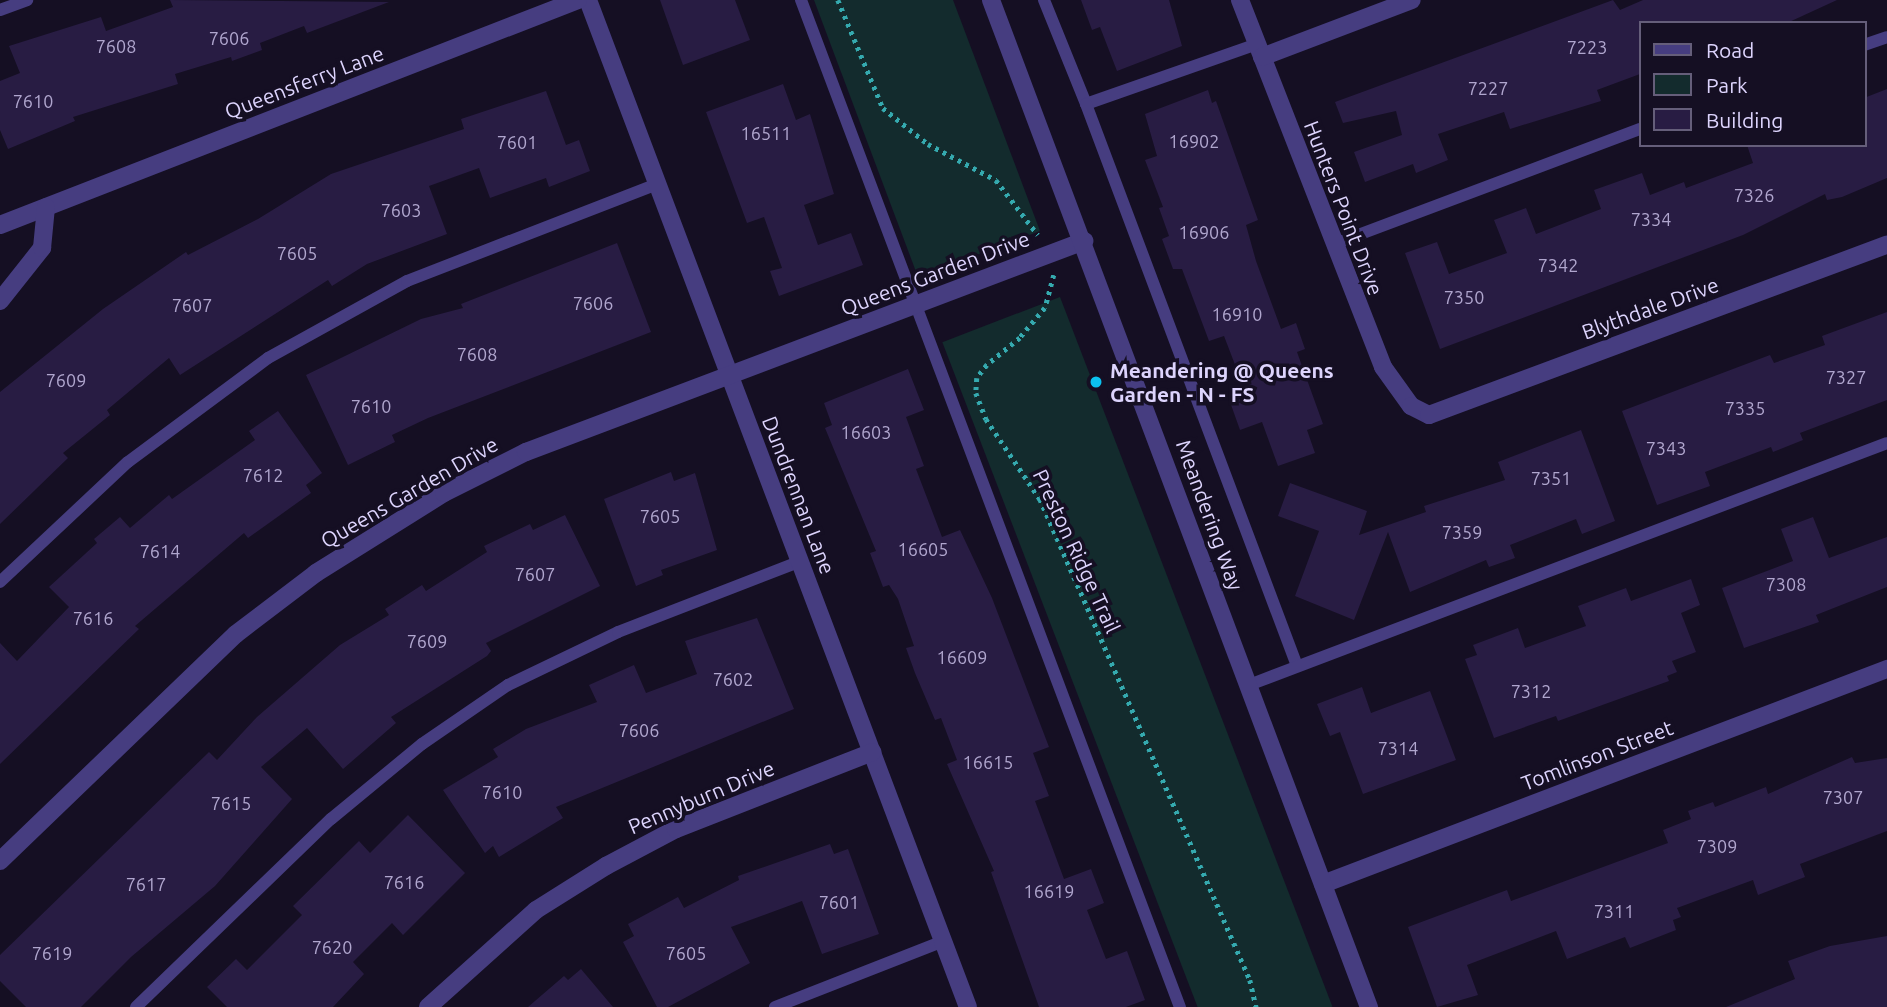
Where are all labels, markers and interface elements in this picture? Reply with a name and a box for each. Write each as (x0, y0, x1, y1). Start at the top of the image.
legend (1638, 21, 1866, 147)
house number: 7606 (209, 27, 249, 49)
house number: 7608 (96, 35, 136, 57)
house number: 7223 (1567, 36, 1607, 58)
text: Road (1706, 38, 1754, 62)
street label: Queensferry Lane (221, 40, 387, 124)
text: Park (1706, 73, 1748, 97)
house number: 7227 (1468, 77, 1508, 99)
house number: 7610 (13, 90, 53, 112)
text: Building (1706, 108, 1783, 132)
street label: Hunters Point Drive (1299, 117, 1389, 299)
house number: 16511 (741, 122, 791, 144)
house number: 16902 (1169, 130, 1219, 152)
house number: 7601 (497, 131, 537, 153)
house number: 7326 (1734, 184, 1774, 206)
house number: 7603 (381, 199, 421, 221)
house number: 7334 (1631, 208, 1671, 230)
house number: 16906 (1179, 221, 1229, 243)
street label: Queens Garden Drive (837, 225, 1033, 321)
house number: 7605 (277, 242, 317, 264)
house number: 7342 (1538, 254, 1578, 276)
street label: Blythdale Drive (1578, 272, 1722, 344)
house number: 7350 (1444, 286, 1484, 308)
house number: 7606 (573, 292, 613, 314)
house number: 7607 (172, 294, 212, 316)
house number: 16910 (1212, 303, 1262, 325)
house number: 7608 (457, 343, 497, 365)
place label: Meandering @ Queens Garden - N - FS (1110, 357, 1334, 407)
house number: 7327 (1826, 366, 1866, 388)
house number: 7609 (46, 369, 86, 391)
marker: Meandering @ Queens Garden - N - FS (1088, 374, 1104, 390)
house number: 7610 (351, 395, 391, 417)
house number: 7335 (1725, 397, 1765, 419)
street label: Dundrennan Lane (757, 412, 841, 578)
house number: 16603 (841, 421, 891, 443)
street label: Queens Garden Drive (316, 431, 502, 553)
street label: Meandering Way (1171, 436, 1249, 594)
house number: 7343 (1646, 437, 1686, 459)
house number: 7612 (243, 464, 283, 486)
street label: Preston Ridge Trail (1028, 465, 1126, 637)
house number: 7351 (1531, 467, 1571, 489)
house number: 7605 (640, 505, 680, 527)
house number: 7359 (1442, 521, 1482, 543)
house number: 16605 (898, 538, 948, 560)
house number: 7614 (140, 540, 180, 562)
house number: 7607 (515, 563, 555, 585)
house number: 7308 (1766, 573, 1806, 595)
house number: 7616 (73, 607, 113, 629)
house number: 7609 (407, 630, 447, 652)
house number: 16609 (937, 646, 987, 668)
house number: 7602 (713, 668, 753, 690)
house number: 7312 (1511, 680, 1551, 702)
street label: Tomlinson Street (1518, 714, 1676, 796)
house number: 7606 (619, 719, 659, 741)
house number: 7314 (1378, 737, 1418, 759)
house number: 16615 (963, 751, 1013, 773)
street label: Pennyburn Drive (624, 755, 778, 839)
house number: 7610 (482, 781, 522, 803)
house number: 7307 (1823, 786, 1863, 808)
house number: 7615 (211, 792, 251, 814)
house number: 7309 (1697, 835, 1737, 857)
house number: 7616 (384, 871, 424, 893)
house number: 7617 (126, 873, 166, 895)
house number: 16619 (1024, 880, 1074, 902)
house number: 7601 (819, 891, 859, 913)
house number: 7311 (1594, 900, 1634, 922)
house number: 7620 (312, 936, 352, 958)
house number: 7619 (32, 942, 72, 964)
house number: 7605 (666, 942, 706, 964)

